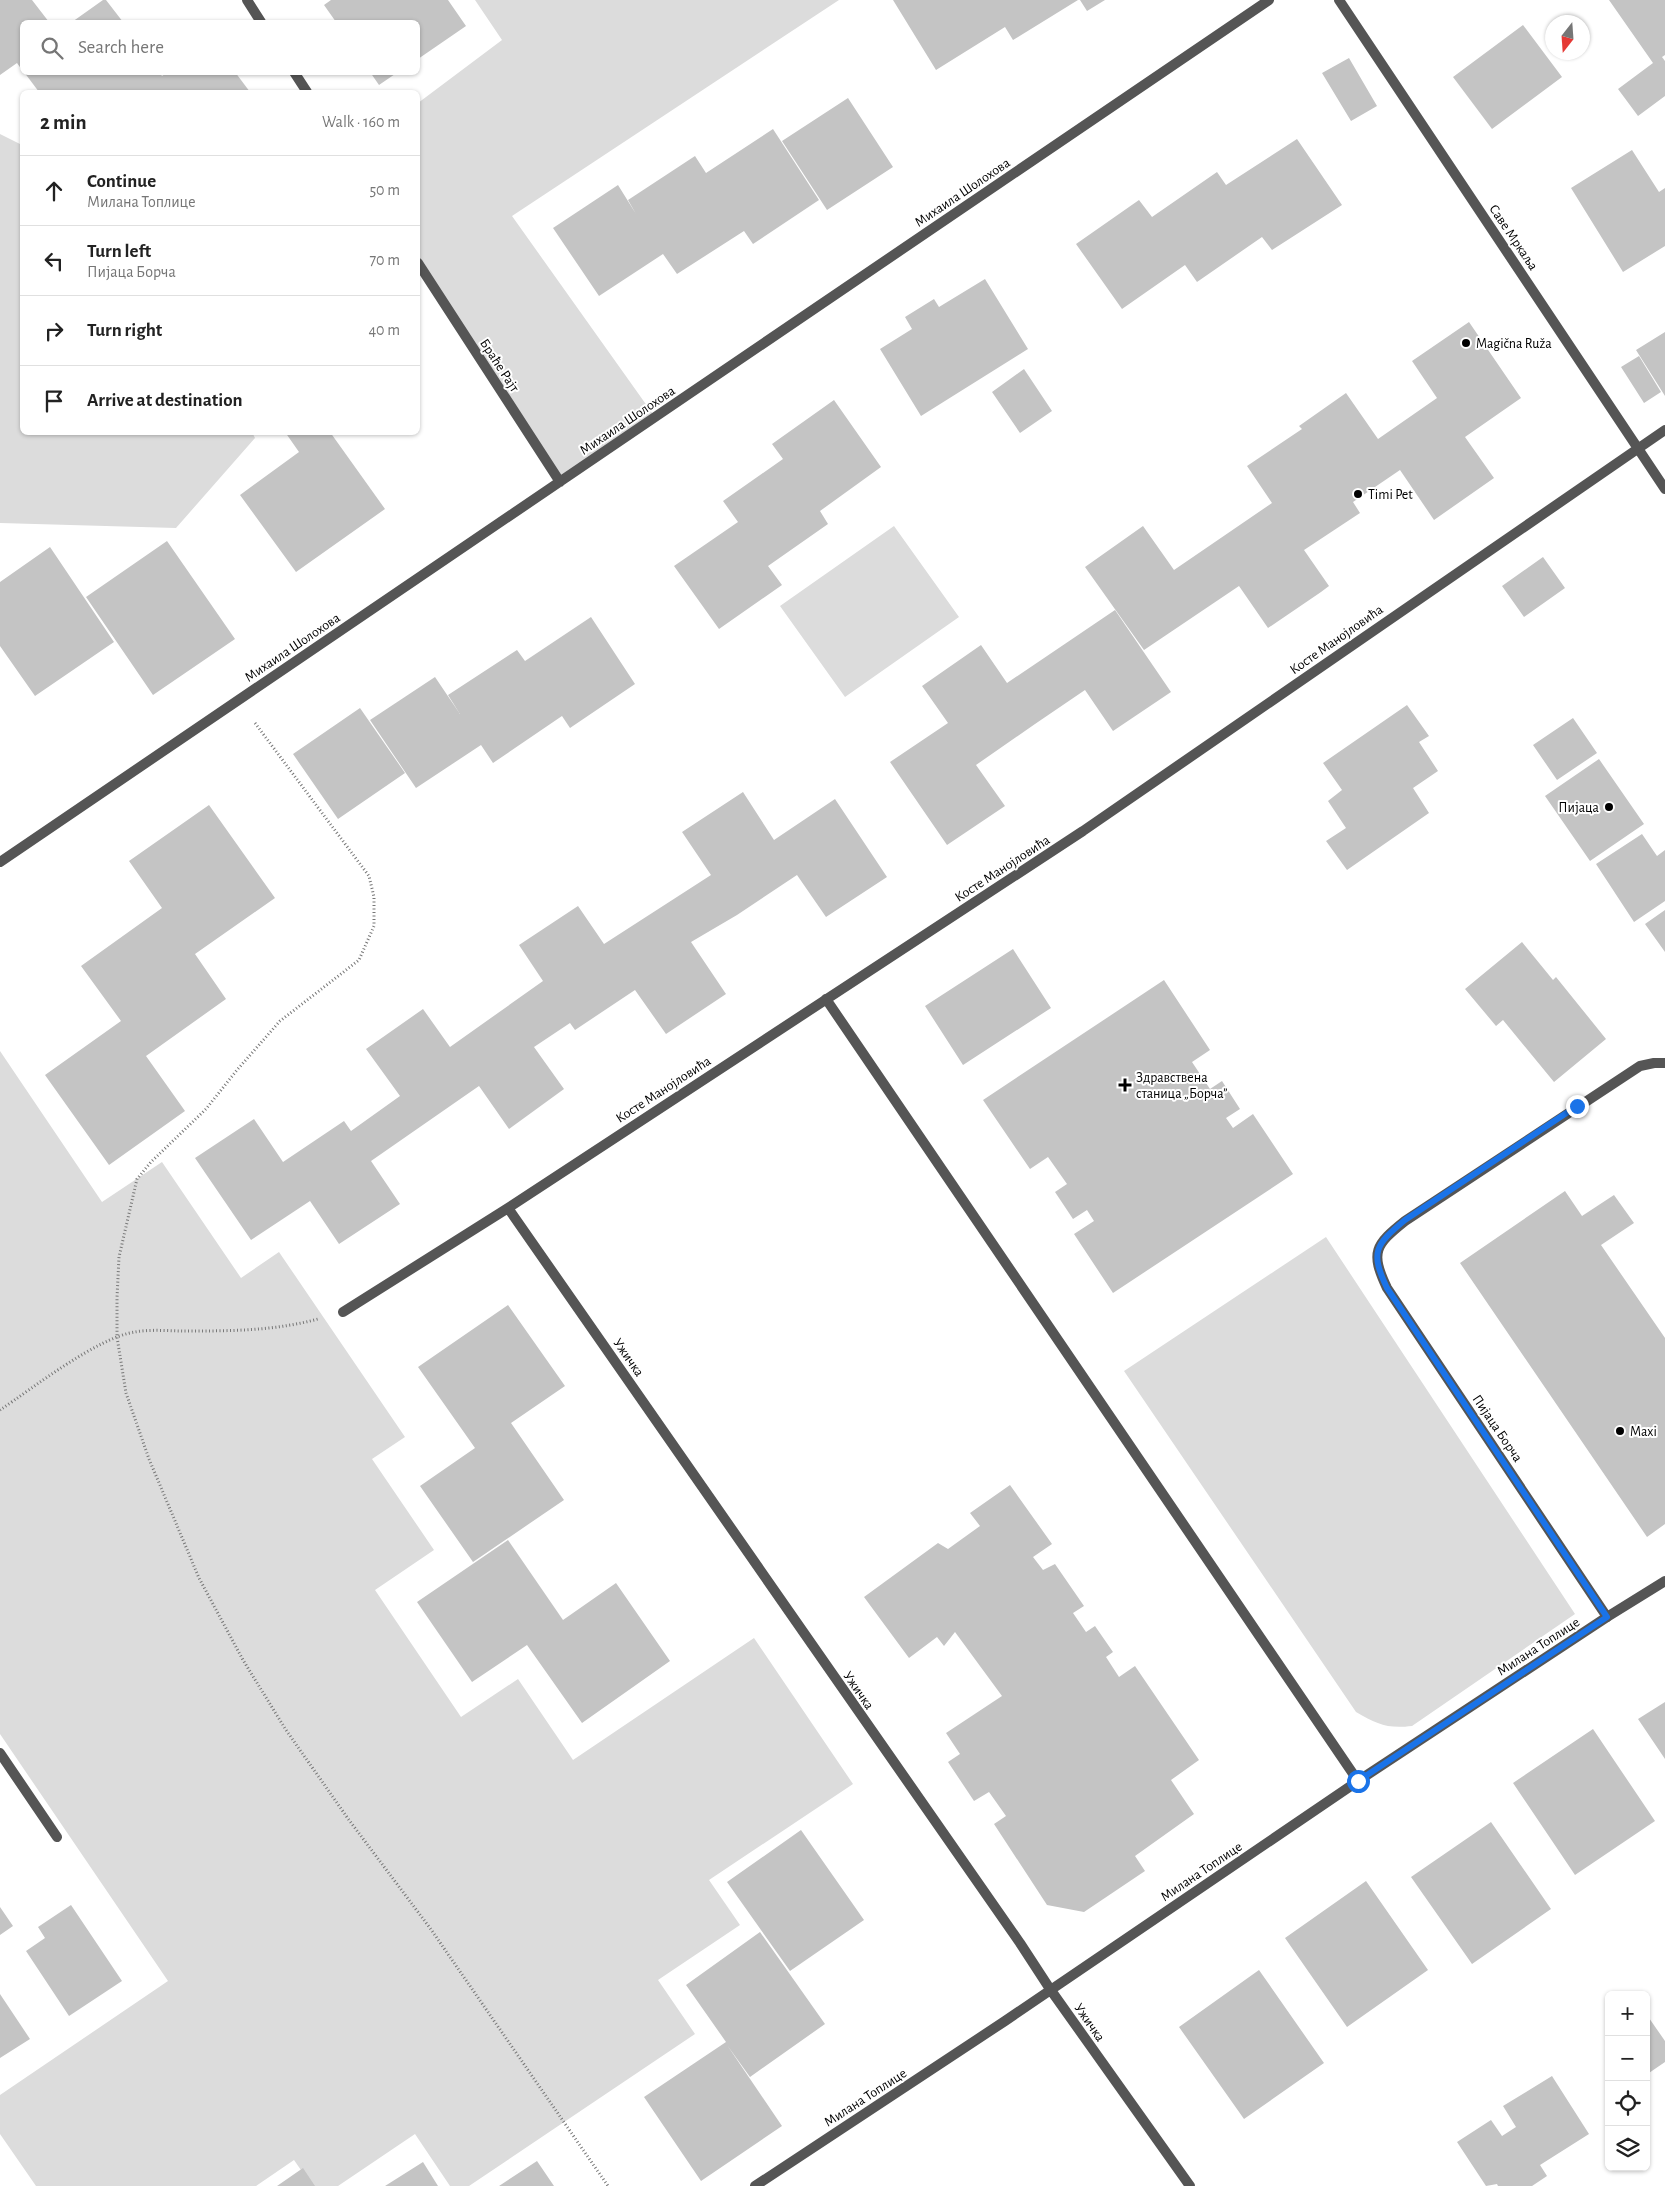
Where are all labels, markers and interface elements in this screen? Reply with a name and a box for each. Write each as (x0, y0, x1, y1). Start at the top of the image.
north arrow (1545, 15, 1590, 60)
search box (20, 20, 420, 75)
icon: search (38, 34, 66, 62)
text: Search here (78, 38, 164, 57)
text: 2 min (40, 112, 87, 133)
text: Walk · 160 m (322, 114, 400, 130)
street label: Михаила Шолохова (912, 155, 1013, 230)
text: Continue (87, 172, 156, 191)
icon: ahead (40, 177, 68, 205)
text: 50 m (369, 182, 400, 198)
text: Милана Топлице (87, 194, 196, 210)
street label: Саве Мркаља (1486, 202, 1541, 273)
text: Turn left (87, 242, 151, 261)
icon: left (40, 247, 68, 275)
text: 70 m (369, 252, 400, 268)
text: Пијаца Борча (87, 264, 176, 280)
icon: right (40, 317, 68, 345)
text: Turn right (87, 321, 162, 340)
text: 40 m (368, 322, 400, 338)
street label: Браће Рајт (477, 337, 522, 395)
marker: Magična Ruža (1460, 337, 1472, 349)
place label: Magična Ruža (1476, 337, 1552, 351)
street label: Михаила Шолохова (577, 383, 678, 458)
icon: arrive (40, 387, 68, 415)
text: Arrive at destination (87, 391, 243, 410)
marker: Timi Pet (1352, 488, 1364, 500)
place label: Timi Pet (1368, 488, 1413, 502)
street label: Косте Манојловића (1287, 602, 1386, 677)
street label: Михаила Шолохова (242, 610, 343, 685)
place label: Пијаца (1558, 801, 1600, 815)
marker: Пијаца (1603, 801, 1615, 813)
street label: Косте Манојловића (953, 833, 1053, 905)
street label: Косте Манојловића (614, 1054, 714, 1126)
place label: Здравствена станица „Борча” (1136, 1071, 1227, 1101)
marker: Здравствена станица „Борча” (1118, 1078, 1132, 1092)
route end (1566, 1095, 1589, 1118)
street label: Ужичка (610, 1336, 647, 1380)
street label: Пијаца Борча (1470, 1392, 1525, 1465)
marker: Maxi (1614, 1425, 1626, 1437)
place label: Maxi (1630, 1425, 1657, 1439)
street label: Милана Топлице (1495, 1615, 1582, 1679)
street label: Ужичка (840, 1669, 877, 1713)
route start (1347, 1770, 1370, 1793)
street label: Милана Топлице (1158, 1839, 1245, 1904)
map controls (1605, 1991, 1650, 2171)
button: + (1605, 1991, 1650, 2036)
street label: Ужичка (1071, 2001, 1108, 2045)
button: − (1605, 2036, 1650, 2081)
street label: Милана Топлице (822, 2066, 909, 2130)
button: locate (1605, 2081, 1650, 2126)
button: layers (1605, 2126, 1650, 2171)

